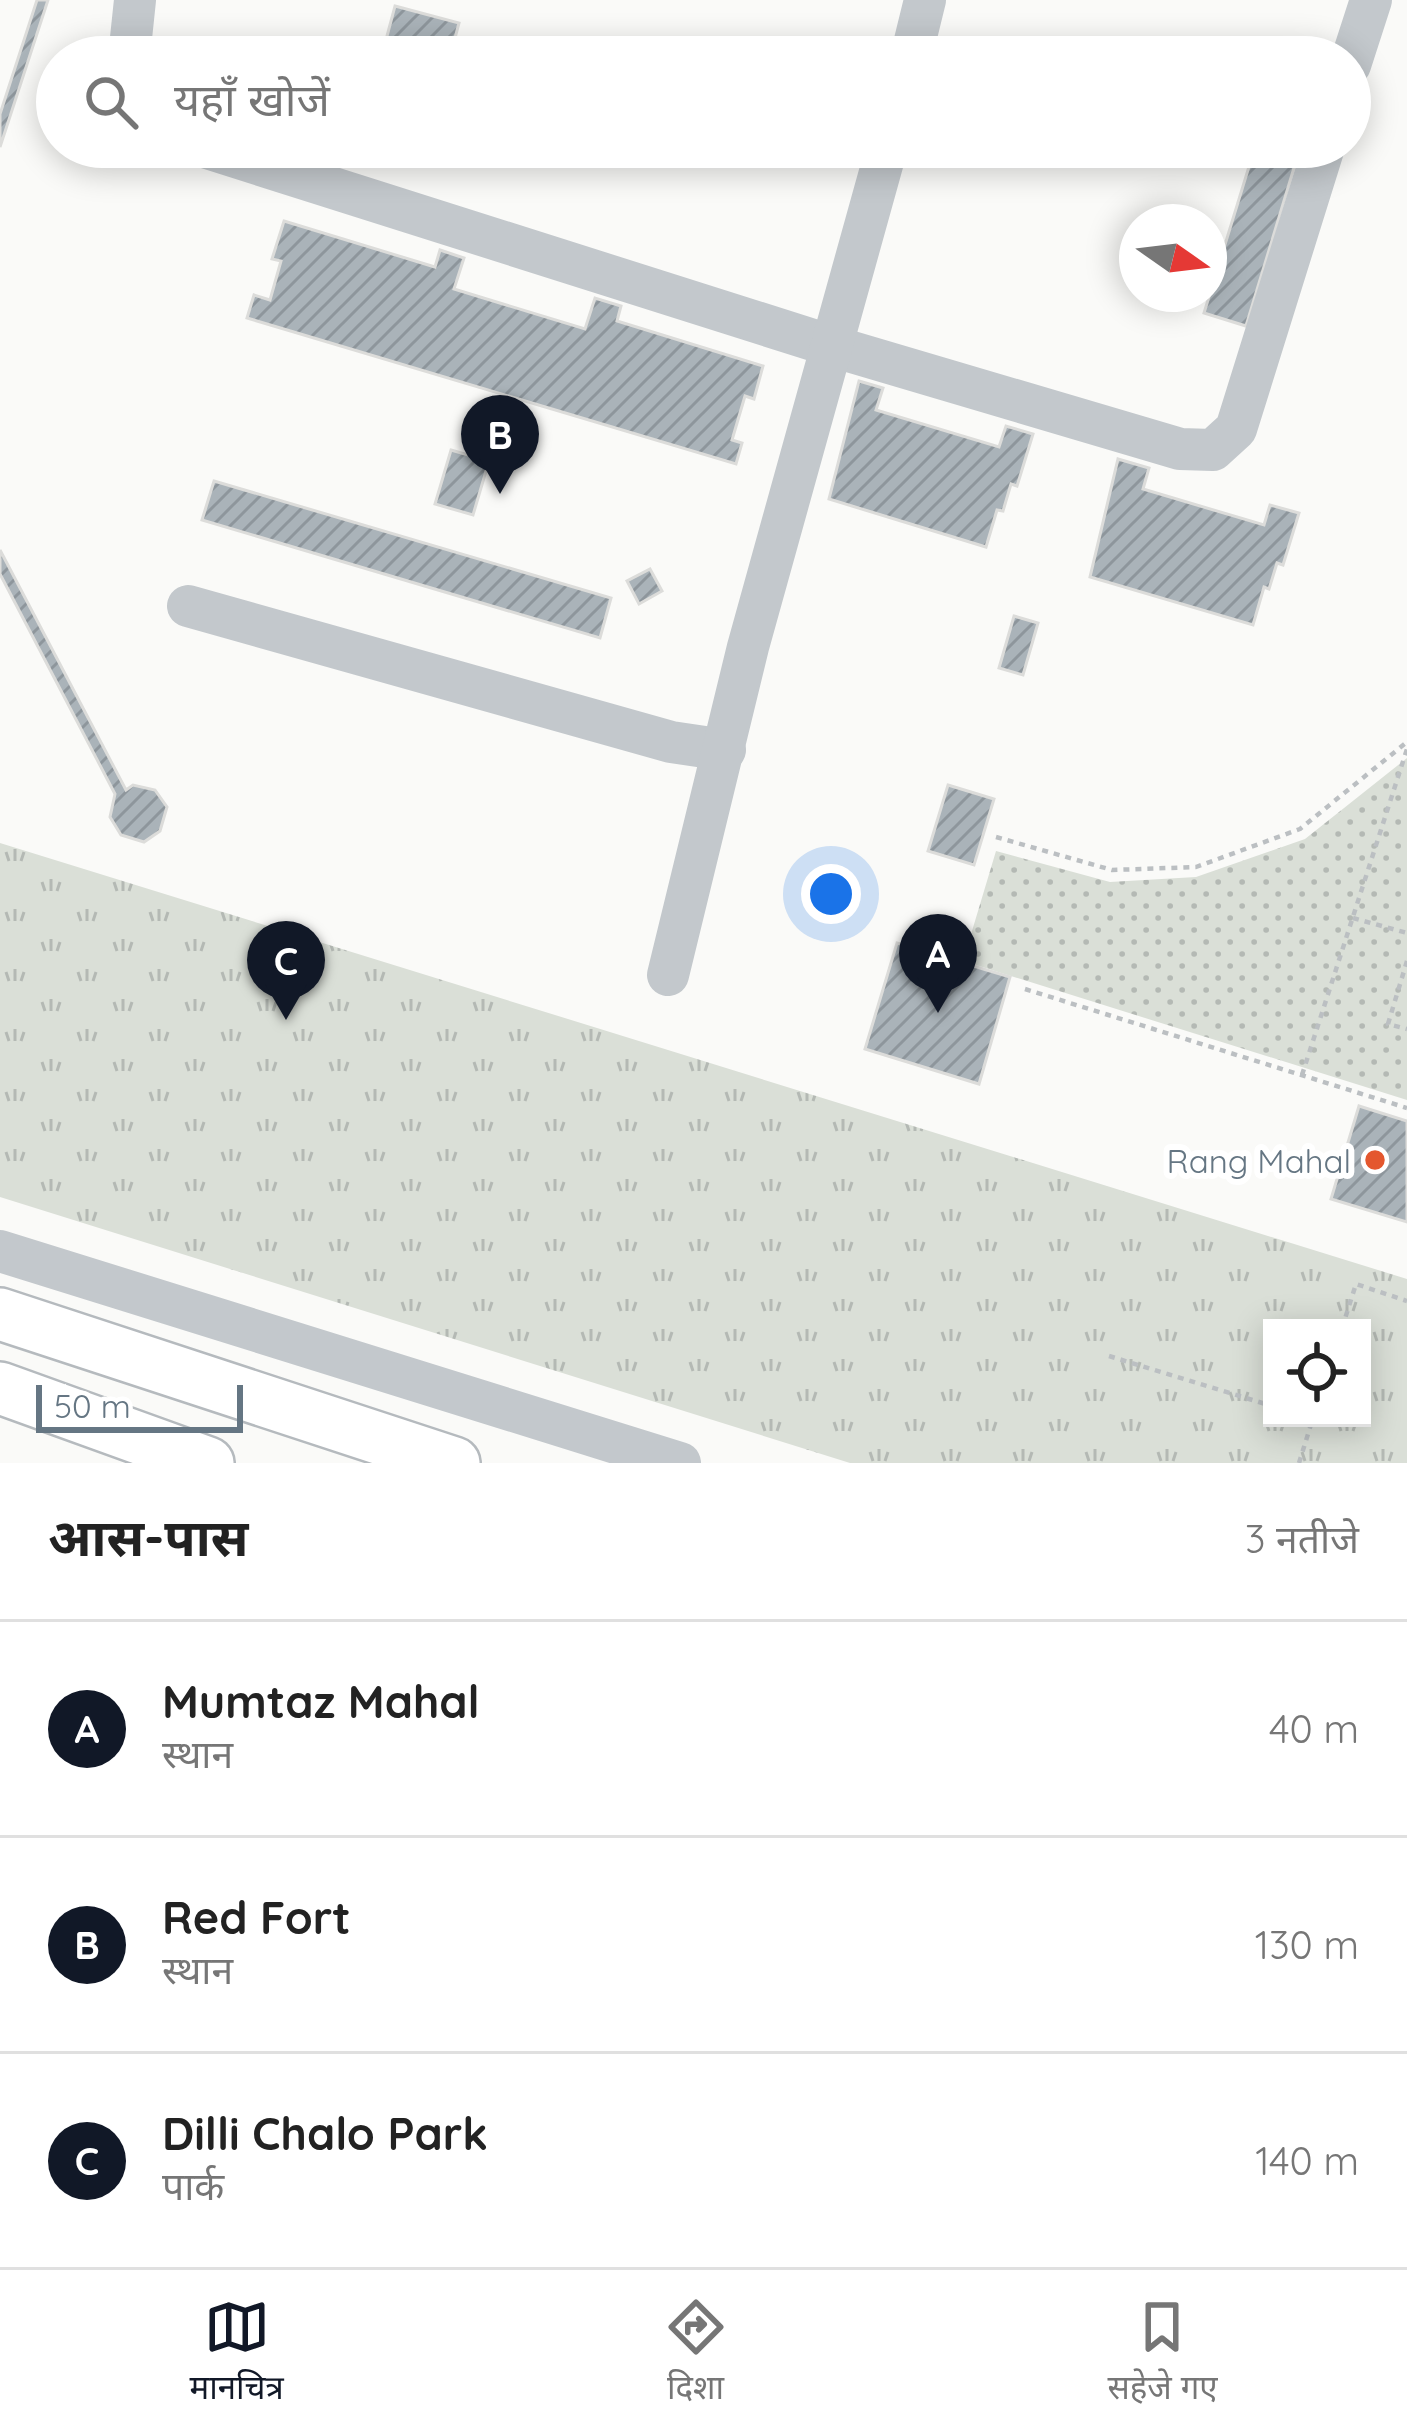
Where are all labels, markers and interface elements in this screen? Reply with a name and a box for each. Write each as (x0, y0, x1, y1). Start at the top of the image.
search box (36, 36, 1371, 168)
icon: search (78, 69, 144, 135)
text: यहाँ खोजें (174, 71, 330, 127)
north arrow (1119, 204, 1227, 312)
pin: B (461, 395, 539, 494)
your location (801, 864, 861, 924)
pin: A (899, 914, 977, 1013)
pin: C (247, 921, 325, 1020)
place label: Rang Mahal (1166, 1140, 1351, 1181)
marker: Rang Mahal (1362, 1147, 1388, 1173)
map controls (1263, 1319, 1371, 1427)
button: locate (1263, 1319, 1371, 1427)
scale bar (36, 1379, 243, 1432)
text: 50 m (54, 1385, 131, 1426)
text: आस-पास (48, 1505, 248, 1569)
text: 3 नतीजे (1245, 1514, 1359, 1563)
text: Mumtaz Mahal (162, 1673, 480, 1729)
text: A (75, 1704, 99, 1753)
text: 40 m (1269, 1704, 1359, 1753)
text: स्थान (162, 1729, 233, 1778)
text: Red Fort (162, 1889, 351, 1945)
text: B (74, 1920, 100, 1969)
text: 130 m (1255, 1920, 1359, 1969)
text: स्थान (162, 1945, 233, 1994)
text: Dilli Chalo Park (162, 2105, 488, 2161)
text: C (75, 2136, 99, 2185)
text: 140 m (1255, 2136, 1359, 2185)
text: पार्क (162, 2161, 224, 2210)
tab: मानचित्र (189, 2294, 284, 2412)
tab: दिशा (663, 2294, 729, 2412)
tab: सहेजे गए (1107, 2294, 1218, 2412)

